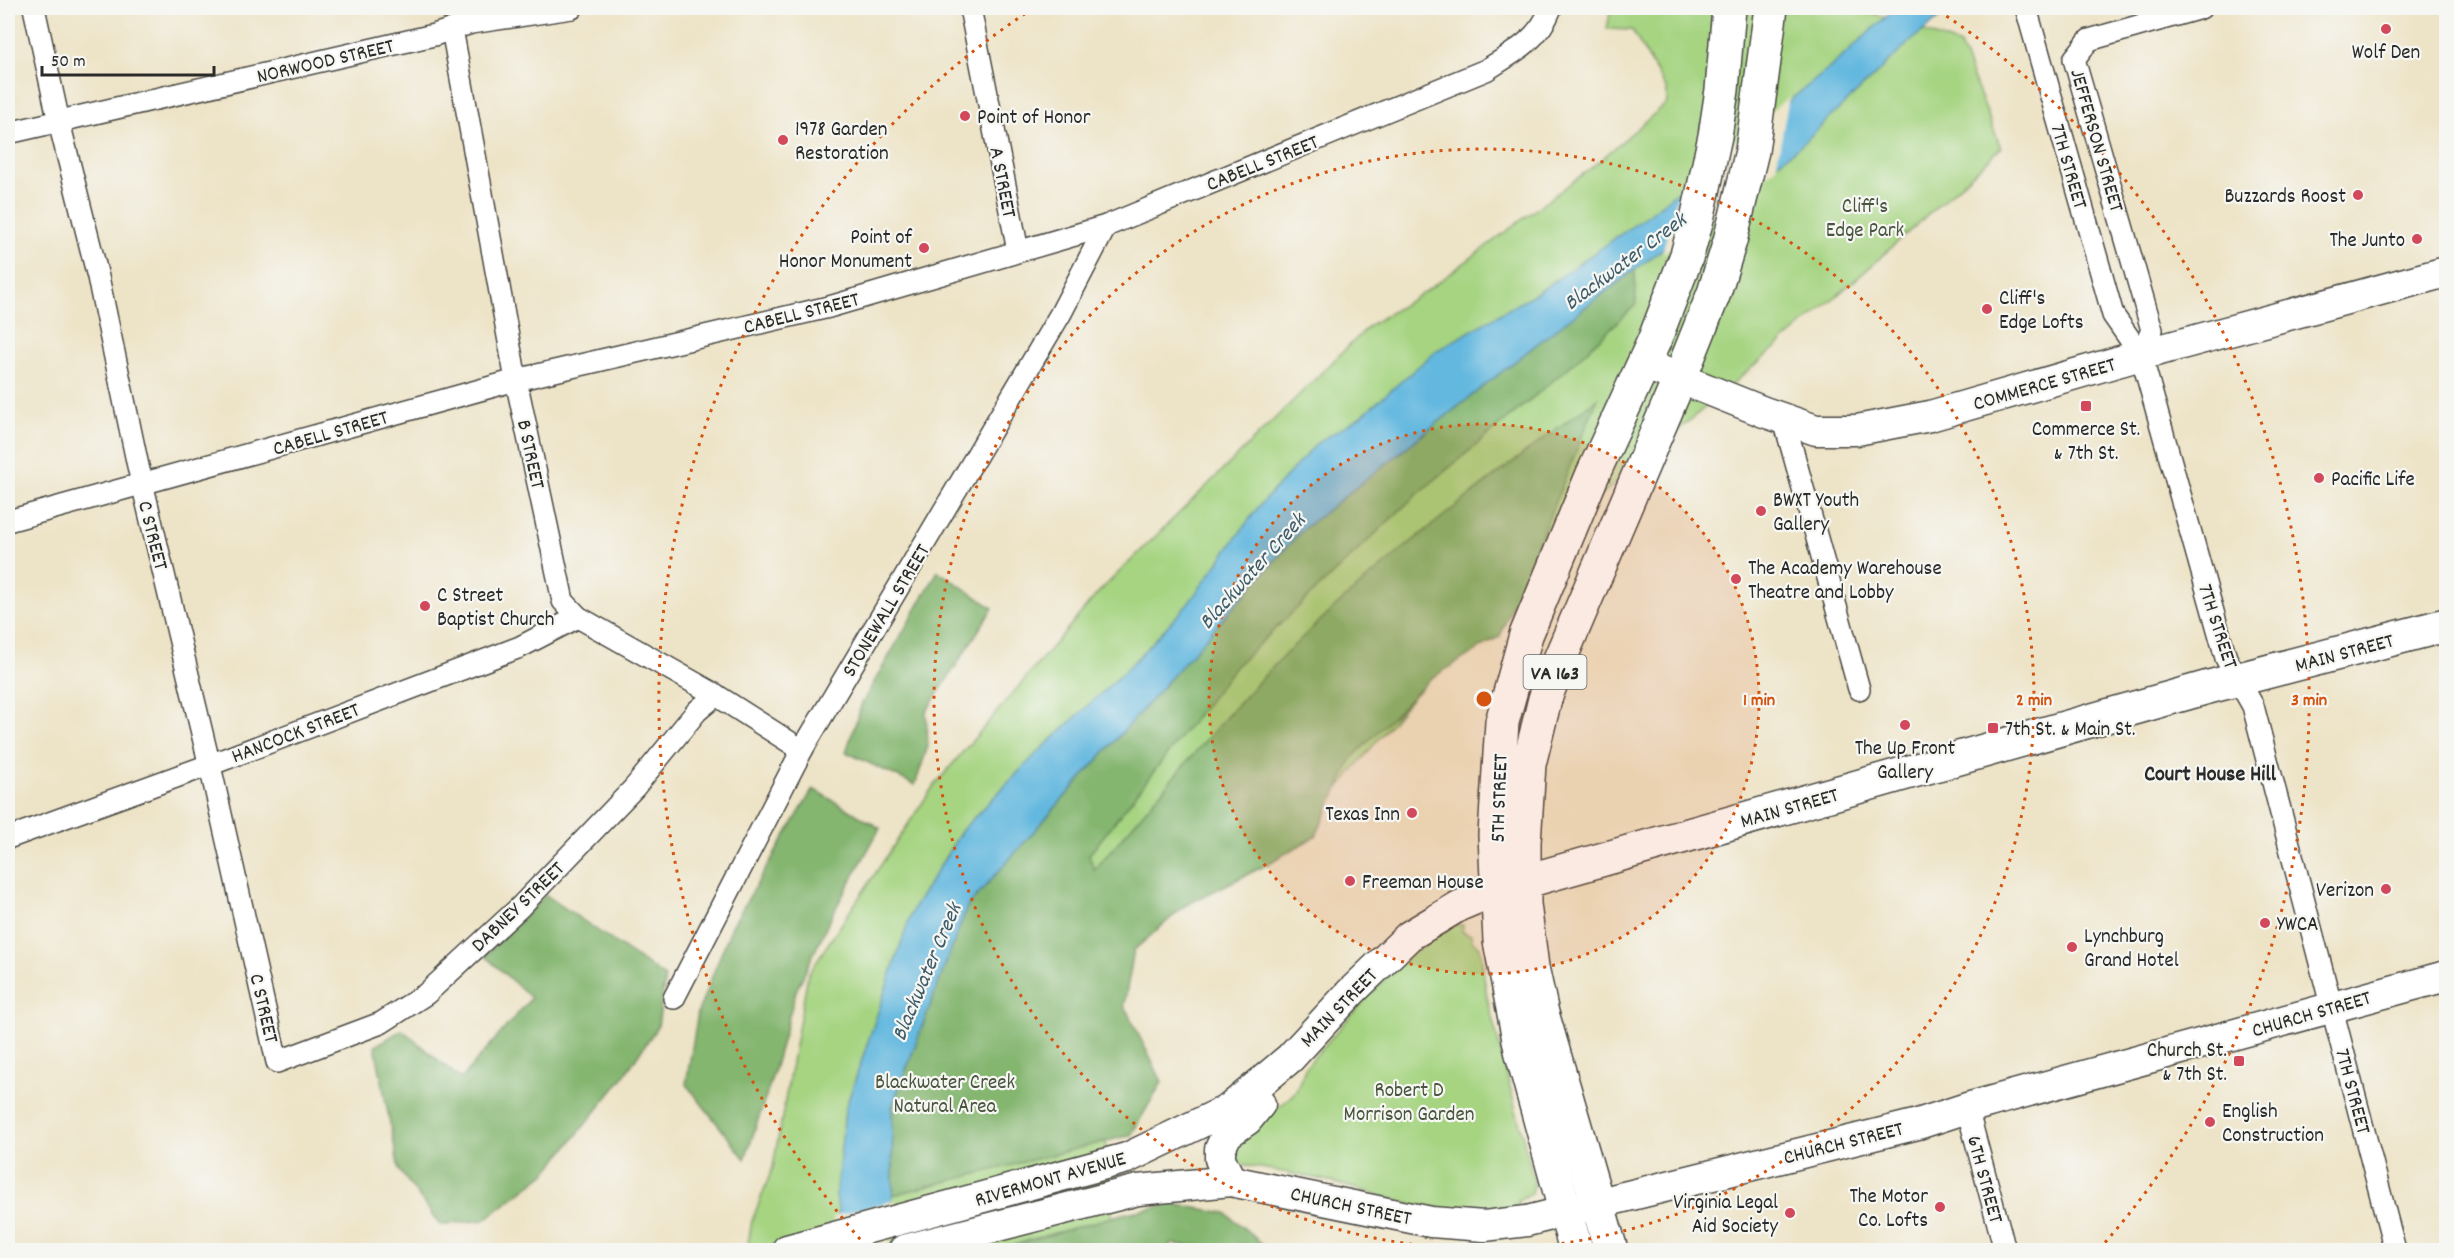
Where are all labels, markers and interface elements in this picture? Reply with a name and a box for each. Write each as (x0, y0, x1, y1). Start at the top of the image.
marker: Wolf Den (2379, 22, 2393, 36)
street label: NORWOOD STREET (254, 32, 398, 93)
scale bar (42, 39, 214, 77)
place label: Wolf Den (2352, 39, 2420, 69)
text: 50 m (51, 50, 86, 75)
street label: JEFFERSON STREET (2060, 66, 2130, 216)
place label: Point of Honor (977, 104, 1091, 134)
marker: Point of Honor (958, 109, 972, 123)
place label: 1978 Garden Restoration (795, 116, 889, 170)
street label: 7TH STREET (2041, 121, 2094, 214)
street label: CABELL STREET (1202, 128, 1324, 201)
marker: 1978 Garden Restoration (776, 133, 790, 147)
street label: A STREET (979, 145, 1023, 221)
place label: Buzzards Roost (2224, 183, 2346, 213)
marker: Buzzards Roost (2351, 188, 2365, 202)
park label: Cliff's Edge Park (1826, 193, 1904, 247)
water label: Blackwater Creek (1558, 205, 1696, 319)
place label: Point of Honor Monument (779, 224, 913, 278)
place label: The Junto (2329, 227, 2405, 257)
marker: The Junto (2410, 232, 2424, 246)
marker: Point of Honor Monument (917, 241, 931, 255)
place label: Cliff's Edge Lofts (1999, 285, 2084, 339)
street label: CABELL STREET (741, 286, 864, 344)
marker: Cliff's Edge Lofts (1980, 302, 1994, 316)
street label: COMMERCE STREET (1970, 351, 2120, 421)
marker: Commerce St. & 7th St. (2079, 399, 2093, 413)
street label: CABELL STREET (270, 404, 393, 466)
place label: Commerce St. & 7th St. (2032, 416, 2140, 470)
street label: B STREET (507, 417, 551, 493)
place label: Pacific Life (2331, 466, 2415, 496)
marker: Pacific Life (2312, 471, 2326, 485)
place label: BWXT Youth Gallery (1773, 487, 1859, 541)
street label: C STREET (128, 498, 174, 574)
marker: BWXT Youth Gallery (1754, 504, 1768, 518)
water label: Blackwater Creek (1193, 506, 1316, 637)
street label: STONEWALL STREET (836, 539, 939, 684)
place label: The Academy Warehouse Theatre and Lobby (1748, 555, 1942, 609)
marker: The Academy Warehouse Theatre and Lobby (1729, 572, 1743, 586)
street label: 7TH STREET (2188, 581, 2244, 674)
place label: C Street Baptist Church (437, 582, 554, 636)
marker: C Street Baptist Church (418, 599, 432, 613)
street label: MAIN STREET (2292, 627, 2398, 682)
road number: VA 163 (1524, 655, 1586, 689)
centre of rings (1474, 689, 1494, 709)
text: 1 min (1743, 689, 1775, 714)
text: 2 min (2016, 689, 2052, 714)
text: 3 min (2291, 689, 2327, 714)
street label: HANCOCK STREET (228, 696, 365, 773)
place label: 7th St. & Main St. (2005, 716, 2136, 746)
marker: The Up Front Gallery (1898, 718, 1912, 732)
marker: 7th St. & Main St. (1986, 721, 2000, 735)
place label: The Up Front Gallery (1855, 735, 1956, 789)
street label: 5TH STREET (1484, 752, 1518, 843)
district label: Court House Hill (2144, 760, 2277, 791)
street label: MAIN STREET (1737, 781, 1843, 838)
place label: Texas Inn (1325, 801, 1400, 831)
marker: Texas Inn (1405, 806, 1419, 820)
street label: DABNEY STREET (465, 855, 573, 961)
place label: Freeman House (1362, 869, 1484, 899)
marker: Freeman House (1343, 874, 1357, 888)
place label: Verizon (2316, 877, 2374, 907)
marker: Verizon (2379, 882, 2393, 896)
water label: Blackwater Creek (885, 897, 972, 1046)
place label: YWCA (2277, 911, 2319, 941)
marker: YWCA (2258, 916, 2272, 930)
place label: Lynchburg Grand Hotel (2084, 923, 2179, 977)
marker: Lynchburg Grand Hotel (2065, 940, 2079, 954)
street label: MAIN STREET (1294, 962, 1386, 1056)
street label: C STREET (240, 971, 285, 1047)
street label: CHURCH STREET (2249, 984, 2376, 1047)
place label: Church St. & 7th St. (2147, 1037, 2227, 1091)
street label: 7TH STREET (2325, 1046, 2377, 1138)
marker: Church St. & 7th St. (2232, 1054, 2246, 1068)
park label: Blackwater Creek Natural Area (875, 1069, 1015, 1123)
park label: Robert D Morrison Garden (1344, 1077, 1474, 1131)
place label: English Construction (2222, 1098, 2324, 1152)
street label: CHURCH STREET (1781, 1115, 1907, 1174)
marker: English Construction (2203, 1115, 2217, 1129)
street label: 6TH STREET (1957, 1133, 2009, 1228)
street label: RIVERMONT AVENUE (972, 1145, 1130, 1217)
street label: CHURCH STREET (1287, 1181, 1414, 1235)
place label: The Motor Co. Lofts (1849, 1183, 1928, 1237)
place label: Virginia Legal Aid Society (1673, 1189, 1778, 1243)
marker: The Motor Co. Lofts (1933, 1200, 1947, 1214)
marker: Virginia Legal Aid Society (1783, 1206, 1797, 1220)

